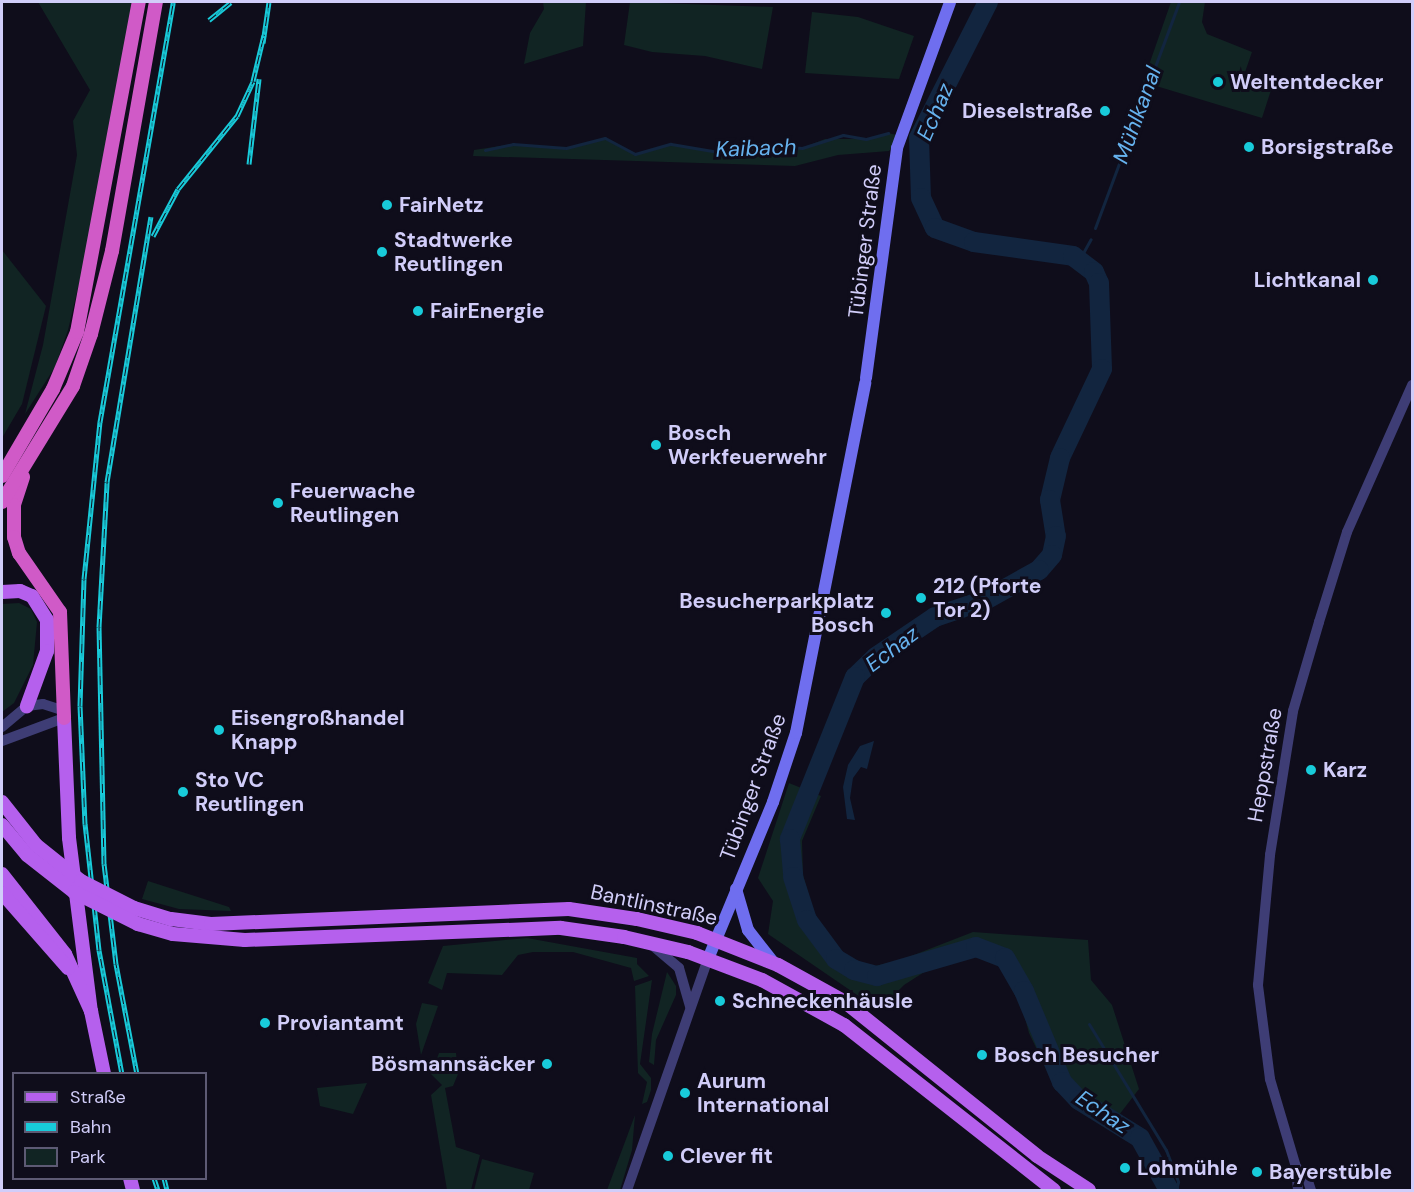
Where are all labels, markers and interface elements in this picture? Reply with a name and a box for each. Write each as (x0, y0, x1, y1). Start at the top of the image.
water label: Mühlkanal (1107, 63, 1167, 167)
place label: Weltentdecker (1230, 69, 1383, 95)
marker: Weltentdecker (1211, 75, 1225, 89)
water label: Echaz (911, 79, 959, 145)
place label: Dieselstraße (962, 98, 1093, 124)
marker: Dieselstraße (1098, 104, 1112, 118)
water label: Kaibach (715, 133, 797, 163)
place label: Borsigstraße (1261, 134, 1394, 160)
marker: Borsigstraße (1242, 140, 1256, 154)
street label: Tübinger Straße (843, 163, 887, 319)
place label: FairNetz (399, 192, 484, 218)
marker: FairNetz (380, 198, 394, 212)
place label: Stadtwerke Reutlingen (394, 227, 513, 277)
marker: Stadtwerke Reutlingen (375, 245, 389, 259)
place label: Lichtkanal (1254, 267, 1361, 293)
marker: Lichtkanal (1366, 273, 1380, 287)
place label: FairEnergie (430, 298, 545, 324)
marker: FairEnergie (411, 304, 425, 318)
place label: Bosch Werkfeuerwehr (668, 420, 827, 470)
marker: Bosch Werkfeuerwehr (649, 438, 663, 452)
place label: Feuerwache Reutlingen (290, 478, 415, 528)
marker: Feuerwache Reutlingen (271, 496, 285, 510)
place label: 212 (Pforte Tor 2) (933, 573, 1041, 623)
place label: Besucherparkplatz Bosch (679, 588, 874, 638)
marker: 212 (Pforte Tor 2) (914, 591, 928, 605)
marker: Besucherparkplatz Bosch (879, 606, 893, 620)
water label: Echaz (860, 621, 924, 677)
place label: Eisengroßhandel Knapp (231, 705, 405, 755)
street label: Heppstraße (1243, 706, 1287, 824)
street label: Tübinger Straße (715, 710, 791, 864)
marker: Eisengroßhandel Knapp (212, 723, 226, 737)
place label: Karz (1323, 757, 1367, 783)
marker: Karz (1304, 763, 1318, 777)
place label: Sto VC Reutlingen (195, 767, 304, 817)
marker: Sto VC Reutlingen (176, 785, 190, 799)
street label: Bantlinstraße (588, 879, 720, 931)
place label: Schneckenhäusle (732, 988, 913, 1014)
marker: Schneckenhäusle (713, 994, 727, 1008)
place label: Proviantamt (277, 1010, 404, 1036)
marker: Proviantamt (258, 1016, 272, 1030)
place label: Bosch Besucher (994, 1042, 1159, 1068)
marker: Bosch Besucher (975, 1048, 989, 1062)
place label: Bösmannsäcker (371, 1051, 535, 1077)
marker: Bösmannsäcker (540, 1057, 554, 1071)
place label: Aurum International (697, 1068, 829, 1118)
legend (12, 1072, 207, 1180)
water label: Echaz (1071, 1084, 1135, 1140)
text: Straße (70, 1085, 126, 1109)
marker: Aurum International (678, 1086, 692, 1100)
text: Bahn (70, 1115, 111, 1139)
place label: Clever fit (680, 1143, 773, 1169)
text: Park (70, 1145, 106, 1169)
marker: Clever fit (661, 1149, 675, 1163)
place label: Lohmühle (1137, 1155, 1238, 1181)
place label: Bayerstüble (1269, 1159, 1392, 1185)
marker: Lohmühle (1118, 1161, 1132, 1175)
marker: Bayerstüble (1250, 1165, 1264, 1179)

